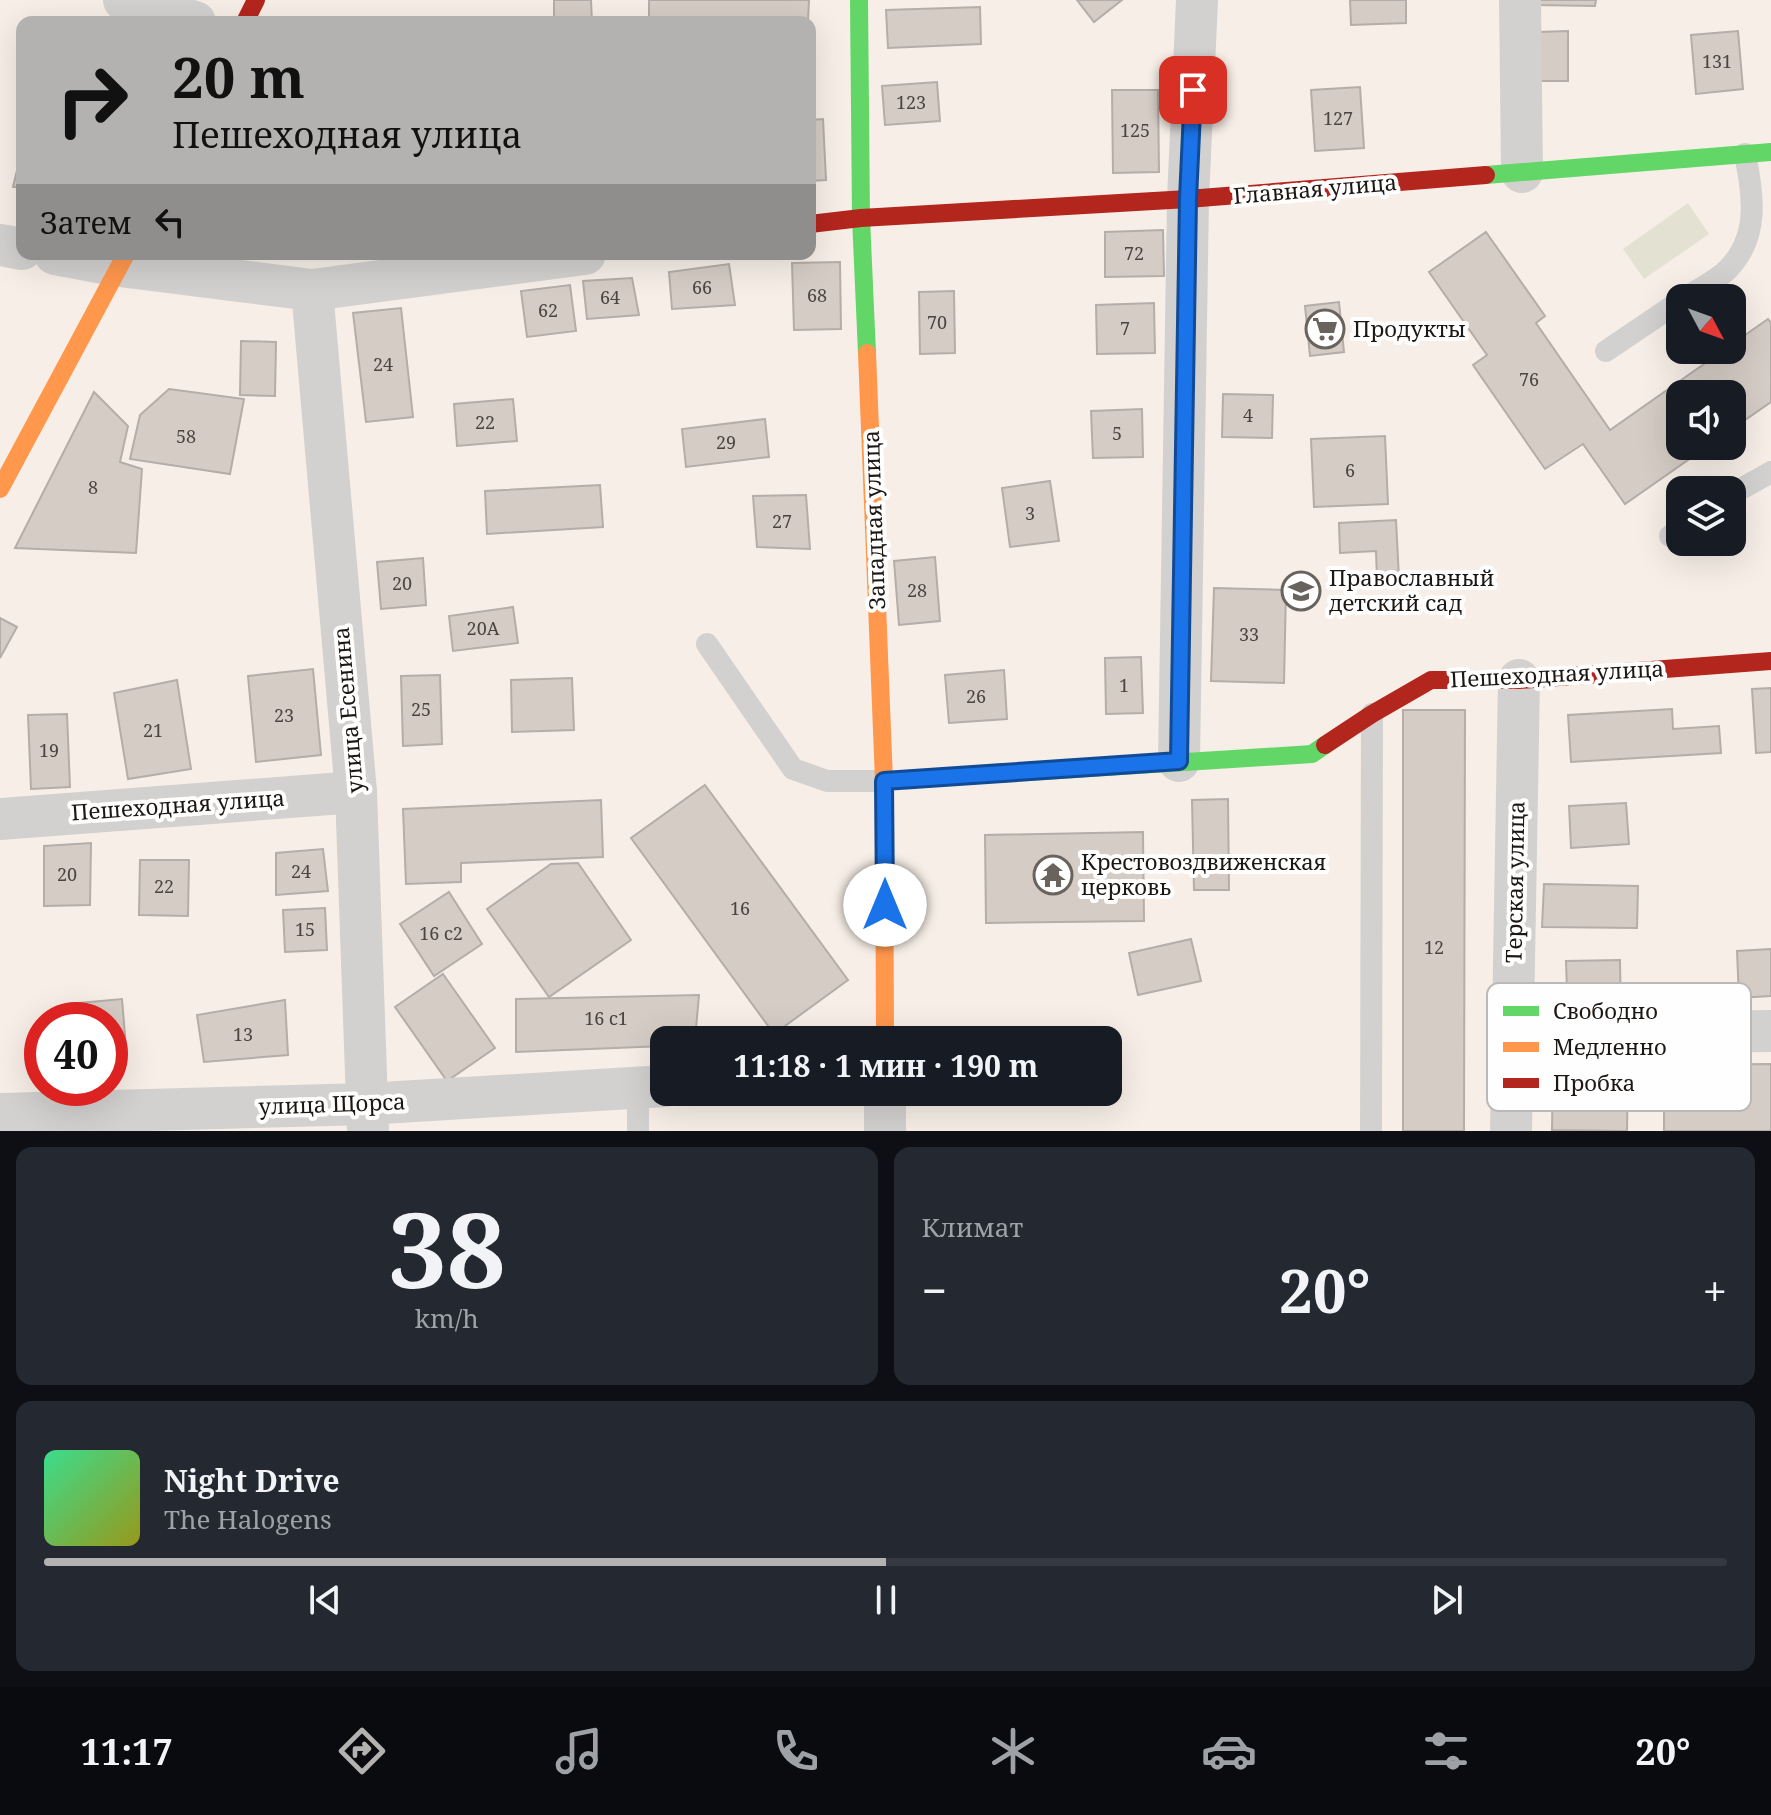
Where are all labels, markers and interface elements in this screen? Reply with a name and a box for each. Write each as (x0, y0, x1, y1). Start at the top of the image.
text: 20 m (172, 38, 305, 114)
icon: right (40, 48, 144, 152)
house number: 131 (1702, 49, 1732, 73)
pin (1159, 56, 1227, 124)
icon: arrive (1171, 68, 1215, 112)
house number: 123 (896, 90, 926, 114)
house number: 127 (1323, 106, 1353, 130)
text: Пешеходная улица (172, 110, 522, 159)
house number: 125 (1120, 118, 1150, 142)
street label: Главная улица (1232, 166, 1398, 210)
icon: left (148, 200, 192, 244)
text: Затем (40, 202, 132, 243)
house number: 72 (1124, 241, 1144, 265)
house number: 66 (692, 275, 712, 299)
house number: 68 (807, 283, 827, 307)
north arrow (1666, 284, 1746, 364)
map controls (1666, 284, 1746, 556)
house number: 64 (600, 285, 620, 309)
house number: 62 (538, 298, 558, 322)
supermarket icon: Продукты (1304, 308, 1346, 350)
house number: 70 (927, 310, 947, 334)
place label: Продукты (1353, 313, 1466, 343)
house number: 7 (1120, 316, 1130, 340)
house number: 24 (373, 352, 393, 376)
house number: 76 (1519, 367, 1539, 391)
button: sound (1666, 380, 1746, 460)
house number: 4 (1243, 403, 1253, 427)
house number: 22 (475, 410, 495, 434)
house number: 5 (1112, 421, 1122, 445)
house number: 58 (176, 424, 196, 448)
house number: 29 (716, 430, 736, 454)
street label: Западная улица (855, 430, 891, 610)
house number: 6 (1345, 458, 1355, 482)
house number: 8 (88, 475, 98, 499)
button: layers (1666, 476, 1746, 556)
house number: 3 (1025, 501, 1035, 525)
house number: 27 (772, 509, 792, 533)
place label: Православный детский сад (1329, 562, 1494, 617)
school or university icon: Православный детский сад (1280, 570, 1322, 612)
house number: 20 (392, 571, 412, 595)
house number: 28 (907, 578, 927, 602)
house number: 20А (467, 616, 500, 640)
house number: 33 (1239, 622, 1259, 646)
street label: улица Есенина (325, 626, 369, 795)
street label: Пешеходная улица (1449, 652, 1665, 694)
house number: 1 (1119, 673, 1129, 697)
house number: 26 (966, 684, 986, 708)
house number: 25 (411, 697, 431, 721)
house number: 23 (274, 703, 294, 727)
house number: 21 (143, 718, 163, 742)
house number: 19 (39, 738, 59, 762)
street label: Пешеходная улица (70, 782, 286, 826)
street label: Терская улица (1498, 801, 1530, 963)
place label: Крестовоздвиженская церковь (1081, 846, 1326, 901)
temple icon: Крестовоздвиженская церковь (1032, 854, 1074, 896)
house number: 24 (291, 859, 311, 883)
house number: 20 (57, 862, 77, 886)
position arrow (843, 863, 927, 947)
house number: 22 (154, 874, 174, 898)
house number: 16 (730, 896, 750, 920)
house number: 15 (295, 917, 315, 941)
house number: 16 с2 (419, 921, 463, 945)
house number: 12 (1424, 935, 1444, 959)
legend (1487, 983, 1751, 1111)
text: Свободно (1553, 995, 1658, 1025)
speed limit sign: 40 (24, 1002, 128, 1106)
house number: 16 с1 (584, 1006, 628, 1030)
house number: 13 (233, 1022, 253, 1046)
text: Медленно (1553, 1031, 1667, 1061)
text: 11:18 · 1 мин · 190 m (734, 1045, 1038, 1086)
text: Пробка (1553, 1067, 1635, 1097)
street label: улица Щорса (258, 1085, 406, 1121)
text: 38 (388, 1177, 506, 1318)
text: Климат (922, 1209, 1023, 1245)
text: 20° (1279, 1249, 1371, 1331)
text: − (922, 1260, 947, 1320)
text: + (1702, 1260, 1727, 1320)
text: km/h (415, 1300, 479, 1336)
text: Night Drive (164, 1460, 340, 1501)
text: The Halogens (164, 1501, 332, 1537)
icon: previous (303, 1578, 347, 1622)
icon: pause (864, 1578, 908, 1622)
icon: next (1425, 1578, 1469, 1622)
icon: directions (334, 1723, 390, 1779)
icon: music (551, 1723, 607, 1779)
icon: phone (768, 1723, 824, 1779)
icon: climate (985, 1723, 1041, 1779)
icon: car (1201, 1723, 1257, 1779)
icon: filters (1418, 1723, 1474, 1779)
text: 11:17 (80, 1727, 173, 1776)
text: 20° (1635, 1727, 1690, 1776)

